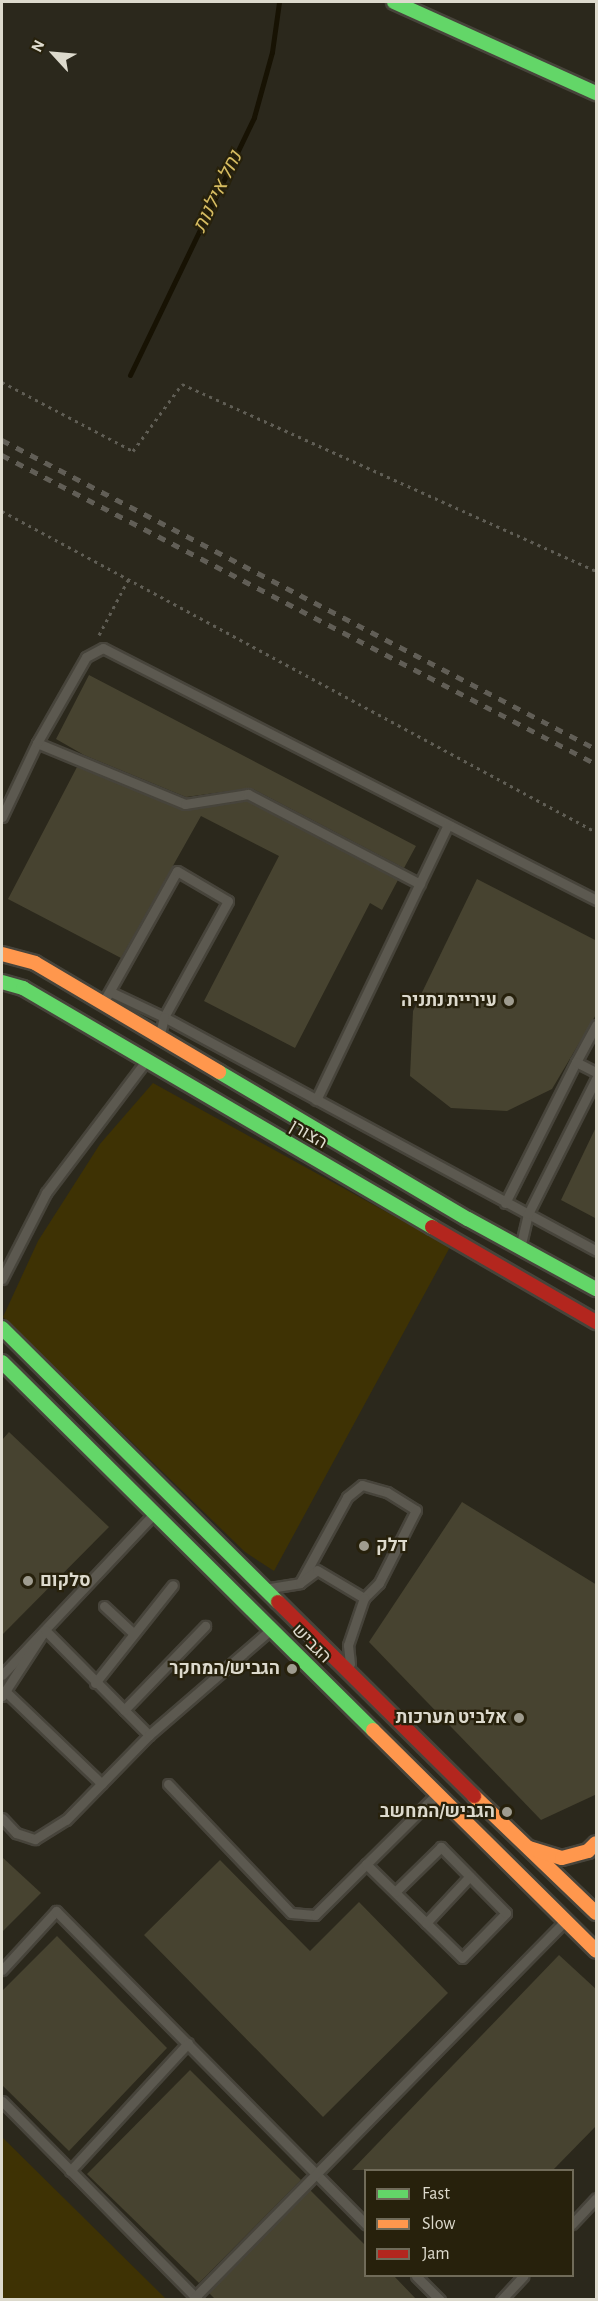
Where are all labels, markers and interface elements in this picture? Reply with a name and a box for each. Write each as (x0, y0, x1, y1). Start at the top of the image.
north arrow (24, 24, 84, 84)
text: N (28, 38, 47, 55)
water label: נחל אילנות (188, 147, 248, 237)
place label: עיריית נתניה (401, 990, 497, 1012)
marker: עיריית נתניה (502, 994, 516, 1008)
street label: הצורן (285, 1116, 331, 1154)
place label: דלק (376, 1535, 408, 1557)
marker: דלק (357, 1539, 371, 1553)
place label: סלקום (40, 1570, 91, 1592)
marker: סלקום (21, 1574, 35, 1588)
street label: הגביש (287, 1620, 335, 1668)
place label: הגביש/המחקר (169, 1658, 280, 1680)
marker: הגביש/המחקר (285, 1662, 299, 1676)
place label: אלביט מערכות (396, 1707, 507, 1729)
marker: אלביט מערכות (512, 1711, 526, 1725)
place label: הגביש/המחשב (380, 1801, 495, 1823)
marker: הגביש/המחשב (500, 1805, 514, 1819)
legend (364, 2169, 574, 2277)
text: Fast (422, 2185, 450, 2203)
text: Slow (422, 2215, 455, 2233)
text: Jam (422, 2245, 450, 2263)

